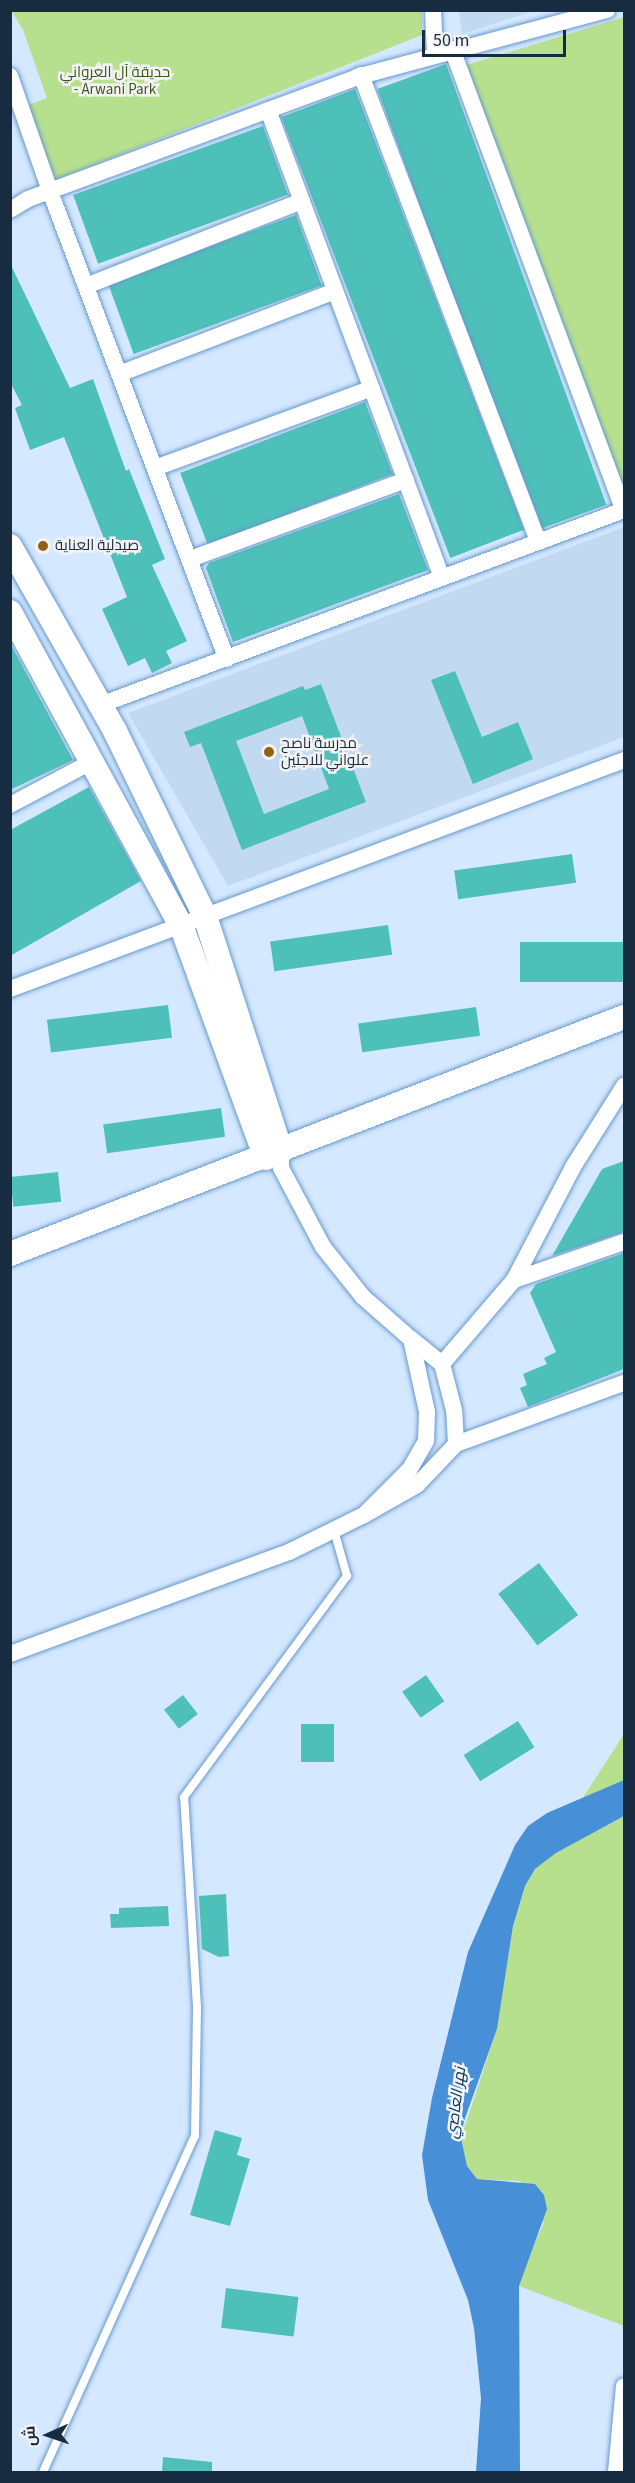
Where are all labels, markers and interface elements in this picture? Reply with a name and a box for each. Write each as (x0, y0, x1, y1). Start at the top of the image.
scale bar (425, 18, 569, 56)
text: 50 m (433, 28, 469, 53)
park label: حديقة آل العرواني - Arwani Park (60, 63, 170, 98)
place label: صيدلية العناية (55, 537, 139, 555)
marker: صيدلية العناية (36, 539, 50, 553)
place label: مدرسة ناصح علواني للاجئين (281, 734, 369, 769)
marker: مدرسة ناصح علواني للاجئين (262, 745, 276, 759)
water label: نهر العاصي (442, 2066, 470, 2140)
north arrow (18, 2405, 78, 2465)
text: ش (19, 2425, 42, 2447)

